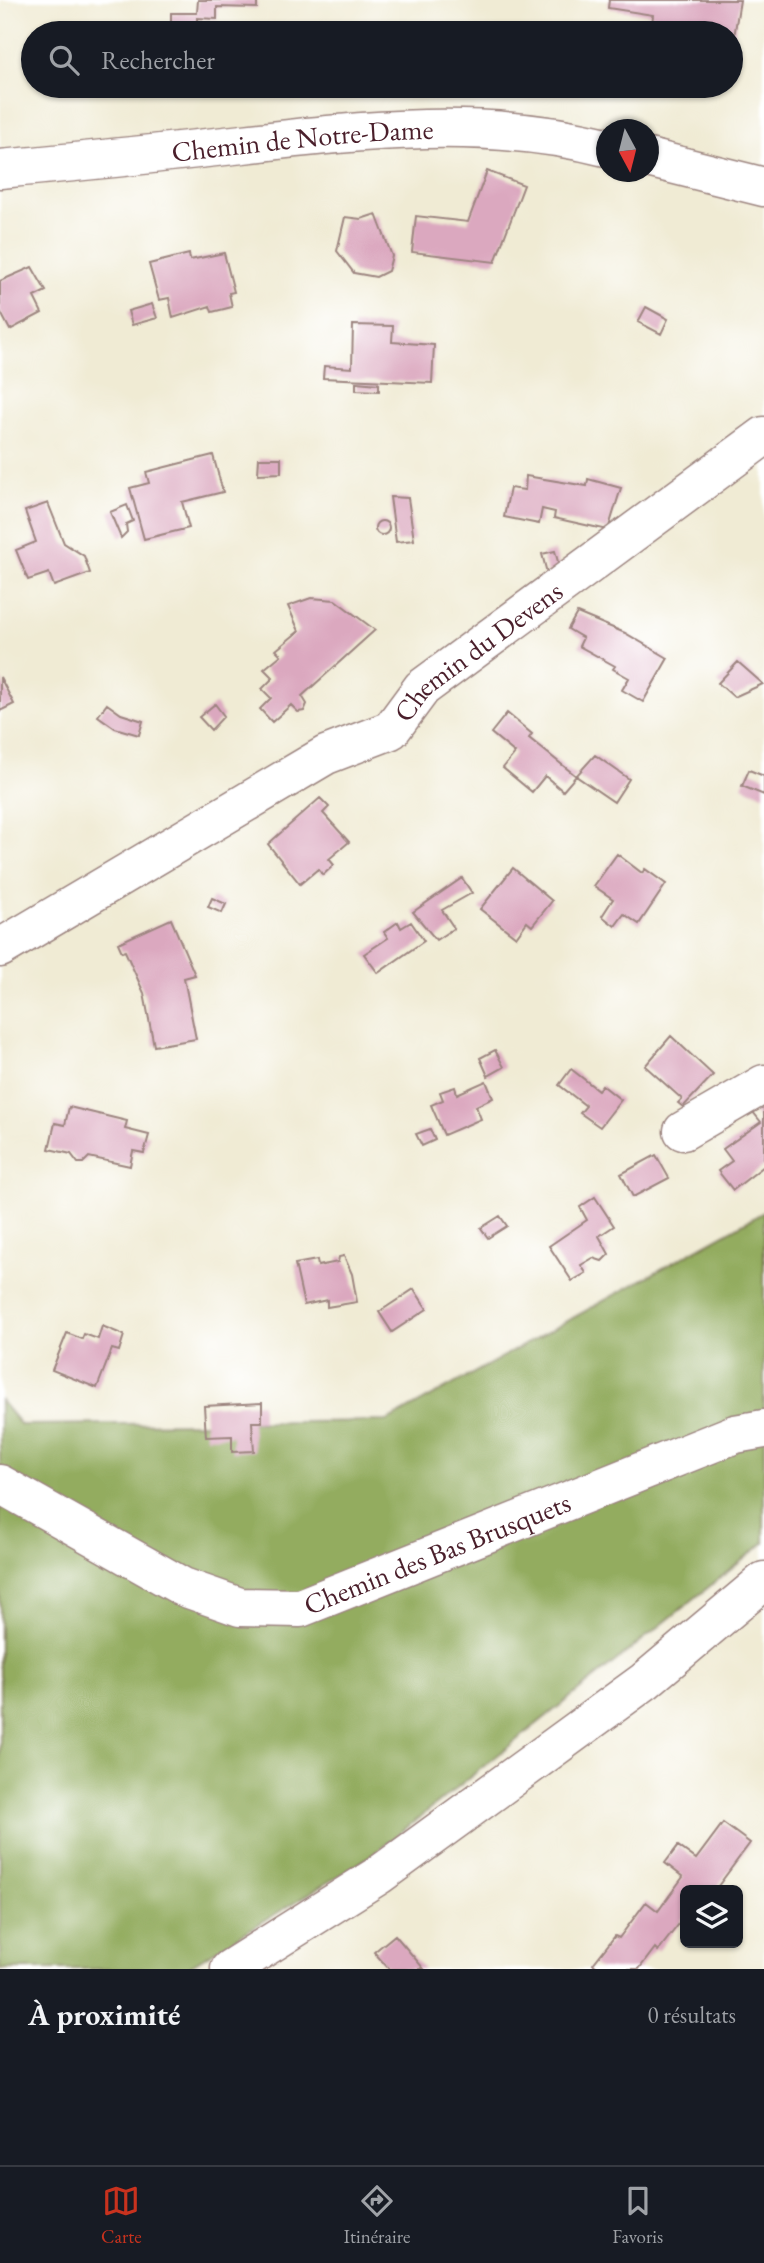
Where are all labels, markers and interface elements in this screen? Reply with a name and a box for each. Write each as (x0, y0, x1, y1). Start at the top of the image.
search box (21, 21, 743, 98)
icon: search (45, 41, 83, 79)
text: Rechercher (101, 43, 215, 77)
street label: Chemin de Notre-Dame (170, 111, 434, 170)
north arrow (596, 119, 659, 182)
street label: Chemin du Devens (385, 573, 569, 729)
street label: Chemin des Bas Brusquets (298, 1484, 576, 1623)
map controls (680, 1885, 743, 1948)
button: layers (680, 1885, 743, 1948)
text: À proximité (28, 1995, 180, 2034)
text: 0 résultats (648, 2000, 736, 2030)
tab: Carte (101, 2182, 142, 2249)
tab: Itinéraire (344, 2182, 410, 2249)
tab: Favoris (612, 2182, 663, 2249)

